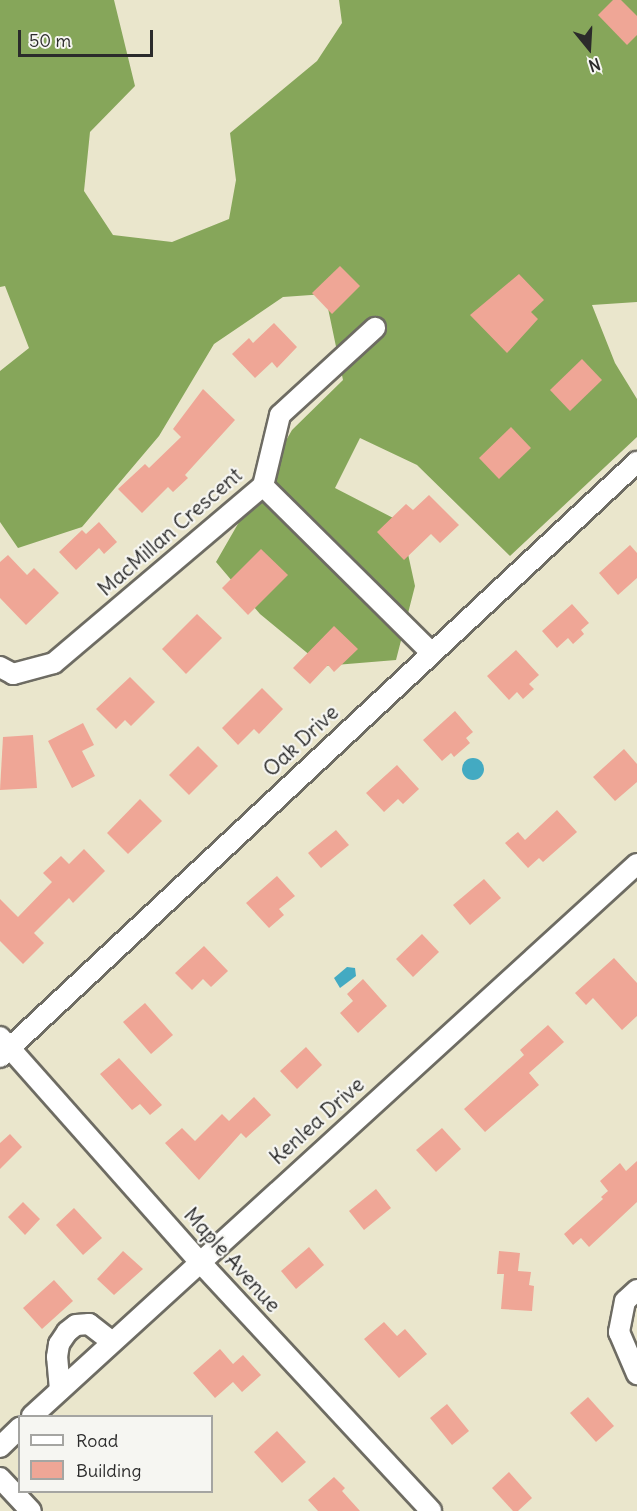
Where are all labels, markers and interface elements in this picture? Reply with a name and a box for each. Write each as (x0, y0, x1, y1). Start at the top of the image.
scale bar (21, 18, 156, 56)
north arrow (559, 18, 619, 78)
text: 50 m (29, 29, 71, 52)
text: N (586, 54, 603, 76)
street label: MacMillan Crescent (93, 463, 247, 601)
street label: Oak Drive (258, 700, 344, 782)
street label: Kenlea Drive (264, 1072, 370, 1170)
street label: Maple Avenue (178, 1202, 286, 1318)
legend (18, 1415, 213, 1493)
text: Road (76, 1429, 118, 1452)
text: Building (76, 1459, 141, 1482)

